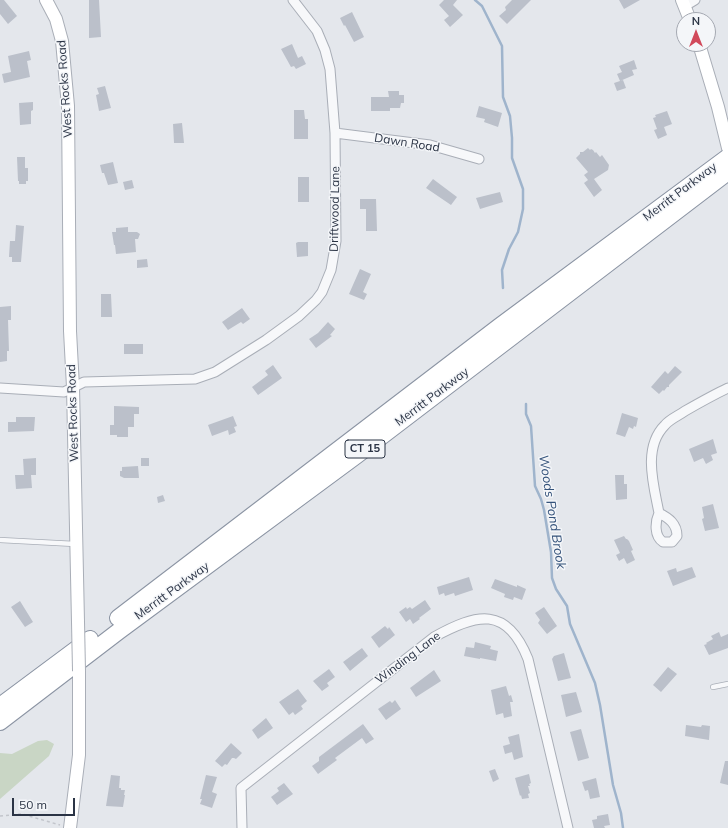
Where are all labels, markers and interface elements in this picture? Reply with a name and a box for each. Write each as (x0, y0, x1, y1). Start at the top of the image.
north arrow (676, 12, 716, 52)
text: N (692, 14, 700, 28)
street label: West Rocks Road (54, 40, 76, 138)
street label: Dawn Road (373, 131, 441, 155)
street label: Merritt Parkway (640, 160, 720, 224)
street label: Driftwood Lane (327, 166, 343, 252)
street label: West Rocks Road (64, 364, 82, 462)
street label: Merritt Parkway (392, 365, 472, 429)
road number: CT 15 (345, 440, 385, 458)
water label: Woods Pond Brook (535, 454, 569, 570)
street label: Merritt Parkway (132, 559, 212, 623)
street label: Winding Lane (373, 629, 443, 687)
scale bar (14, 790, 77, 816)
text: 50 m (19, 797, 47, 812)

